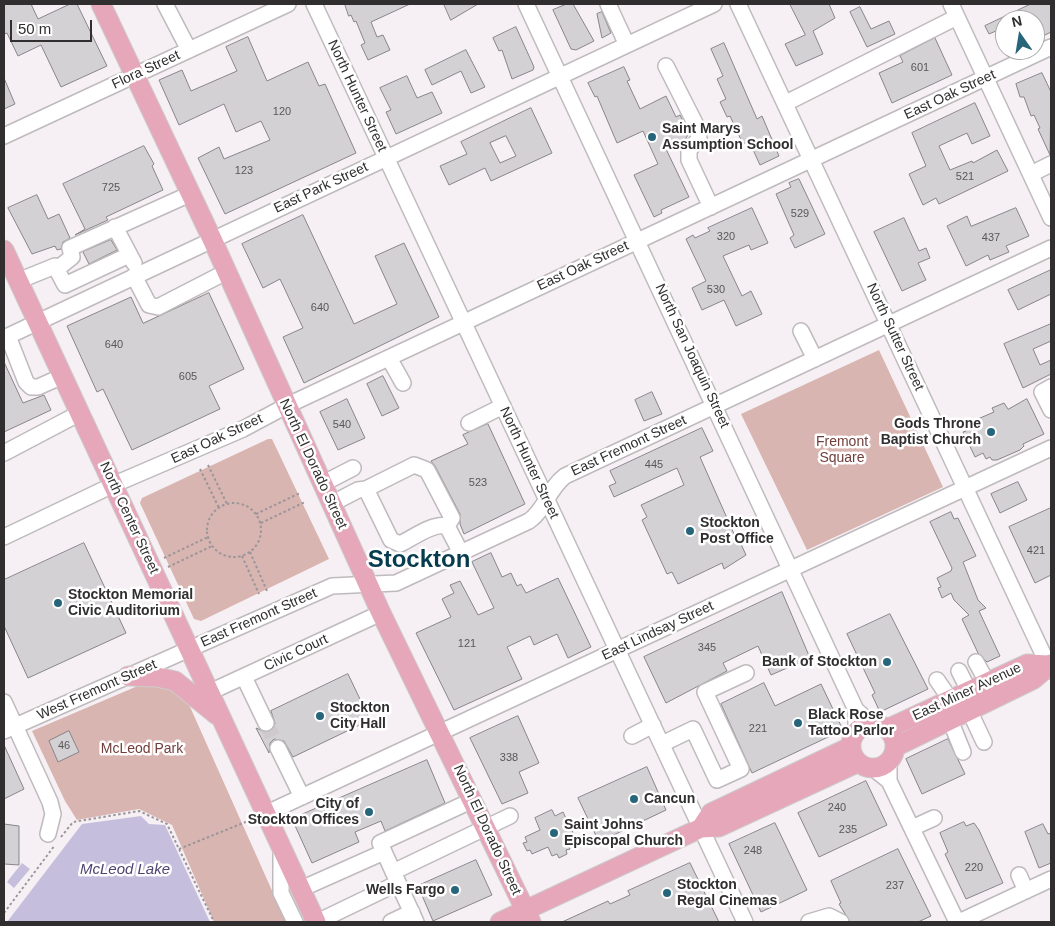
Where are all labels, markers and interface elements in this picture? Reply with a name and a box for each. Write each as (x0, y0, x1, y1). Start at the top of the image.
scale bar (12, 10, 95, 42)
north arrow (995, 10, 1045, 60)
text: N (1010, 12, 1024, 30)
text: 50 m (18, 20, 51, 37)
street label: North Hunter Street (324, 37, 390, 155)
street label: Flora Street (109, 47, 183, 93)
house number: 601 (911, 61, 929, 75)
street label: East Oak Street (902, 67, 998, 123)
house number: 120 (273, 105, 291, 119)
place label: Saint Marys Assumption School (662, 121, 793, 154)
marker: Saint Marys Assumption School (646, 131, 658, 143)
street label: East Park Street (271, 159, 371, 217)
house number: 123 (235, 164, 253, 178)
house number: 521 (956, 170, 974, 184)
house number: 725 (102, 181, 120, 195)
house number: 529 (791, 207, 809, 221)
house number: 320 (717, 230, 735, 244)
house number: 437 (982, 231, 1000, 245)
street label: East Oak Street (535, 238, 631, 294)
street label: North San Joaquin Street (651, 281, 733, 431)
street label: North Sutter Street (863, 281, 927, 393)
house number: 530 (707, 283, 725, 297)
house number: 640 (311, 301, 329, 315)
house number: 640 (105, 338, 123, 352)
house number: 605 (179, 370, 197, 384)
street label: North El Dorado Street (275, 396, 351, 532)
street label: North Hunter Street (496, 404, 562, 522)
street label: East Oak Street (169, 411, 265, 467)
street label: East Fremont Street (569, 412, 689, 480)
place label: Gods Throne Baptist Church (881, 416, 981, 448)
house number: 540 (333, 418, 351, 432)
marker: Gods Throne Baptist Church (985, 426, 997, 438)
park label: Fremont Square (816, 434, 868, 467)
house number: 445 (645, 458, 663, 472)
street label: North Center Street (96, 459, 162, 577)
house number: 523 (469, 476, 487, 490)
place label: Stockton Post Office (700, 515, 774, 548)
marker: Stockton Post Office (684, 525, 696, 537)
house number: 421 (1027, 544, 1045, 558)
district label: Stockton (368, 546, 470, 574)
street label: East Fremont Street (198, 585, 320, 651)
place label: Stockton Memorial Civic Auditorium (68, 587, 193, 620)
marker: Stockton Memorial Civic Auditorium (52, 597, 64, 609)
street label: East Lindsay Street (599, 598, 717, 664)
street label: Civic Court (261, 631, 331, 675)
house number: 121 (458, 637, 476, 651)
house number: 345 (698, 641, 716, 655)
place label: Bank of Stockton (762, 654, 877, 670)
street label: West Fremont Street (35, 656, 159, 724)
marker: Bank of Stockton (881, 656, 893, 668)
street label: East Miner Avenue (910, 659, 1024, 725)
place label: Stockton City Hall (330, 700, 390, 732)
place label: Black Rose Tattoo Parlor (808, 707, 894, 740)
marker: Stockton City Hall (314, 710, 326, 722)
marker: Black Rose Tattoo Parlor (792, 717, 804, 729)
house number: 221 (749, 722, 767, 736)
house number: 46 (58, 739, 70, 753)
park label: McLeod Park (101, 741, 183, 757)
house number: 338 (500, 751, 518, 765)
street label: North El Dorado Street (449, 762, 525, 898)
place label: Cancun (644, 791, 695, 807)
marker: Cancun (628, 793, 640, 805)
place label: City of Stockton Offices (248, 796, 359, 829)
house number: 240 (828, 801, 846, 815)
marker: City of Stockton Offices (363, 806, 375, 818)
place label: Saint Johns Episcopal Church (564, 817, 683, 850)
house number: 235 (839, 823, 857, 837)
marker: Saint Johns Episcopal Church (548, 827, 560, 839)
house number: 248 (744, 844, 762, 858)
water label: McLeod Lake (80, 861, 170, 879)
house number: 220 (965, 861, 983, 875)
place label: Stockton Regal Cinemas (677, 877, 777, 910)
house number: 237 (886, 879, 904, 893)
place label: Wells Fargo (366, 882, 445, 898)
marker: Wells Fargo (449, 884, 461, 896)
marker: Stockton Regal Cinemas (661, 887, 673, 899)

